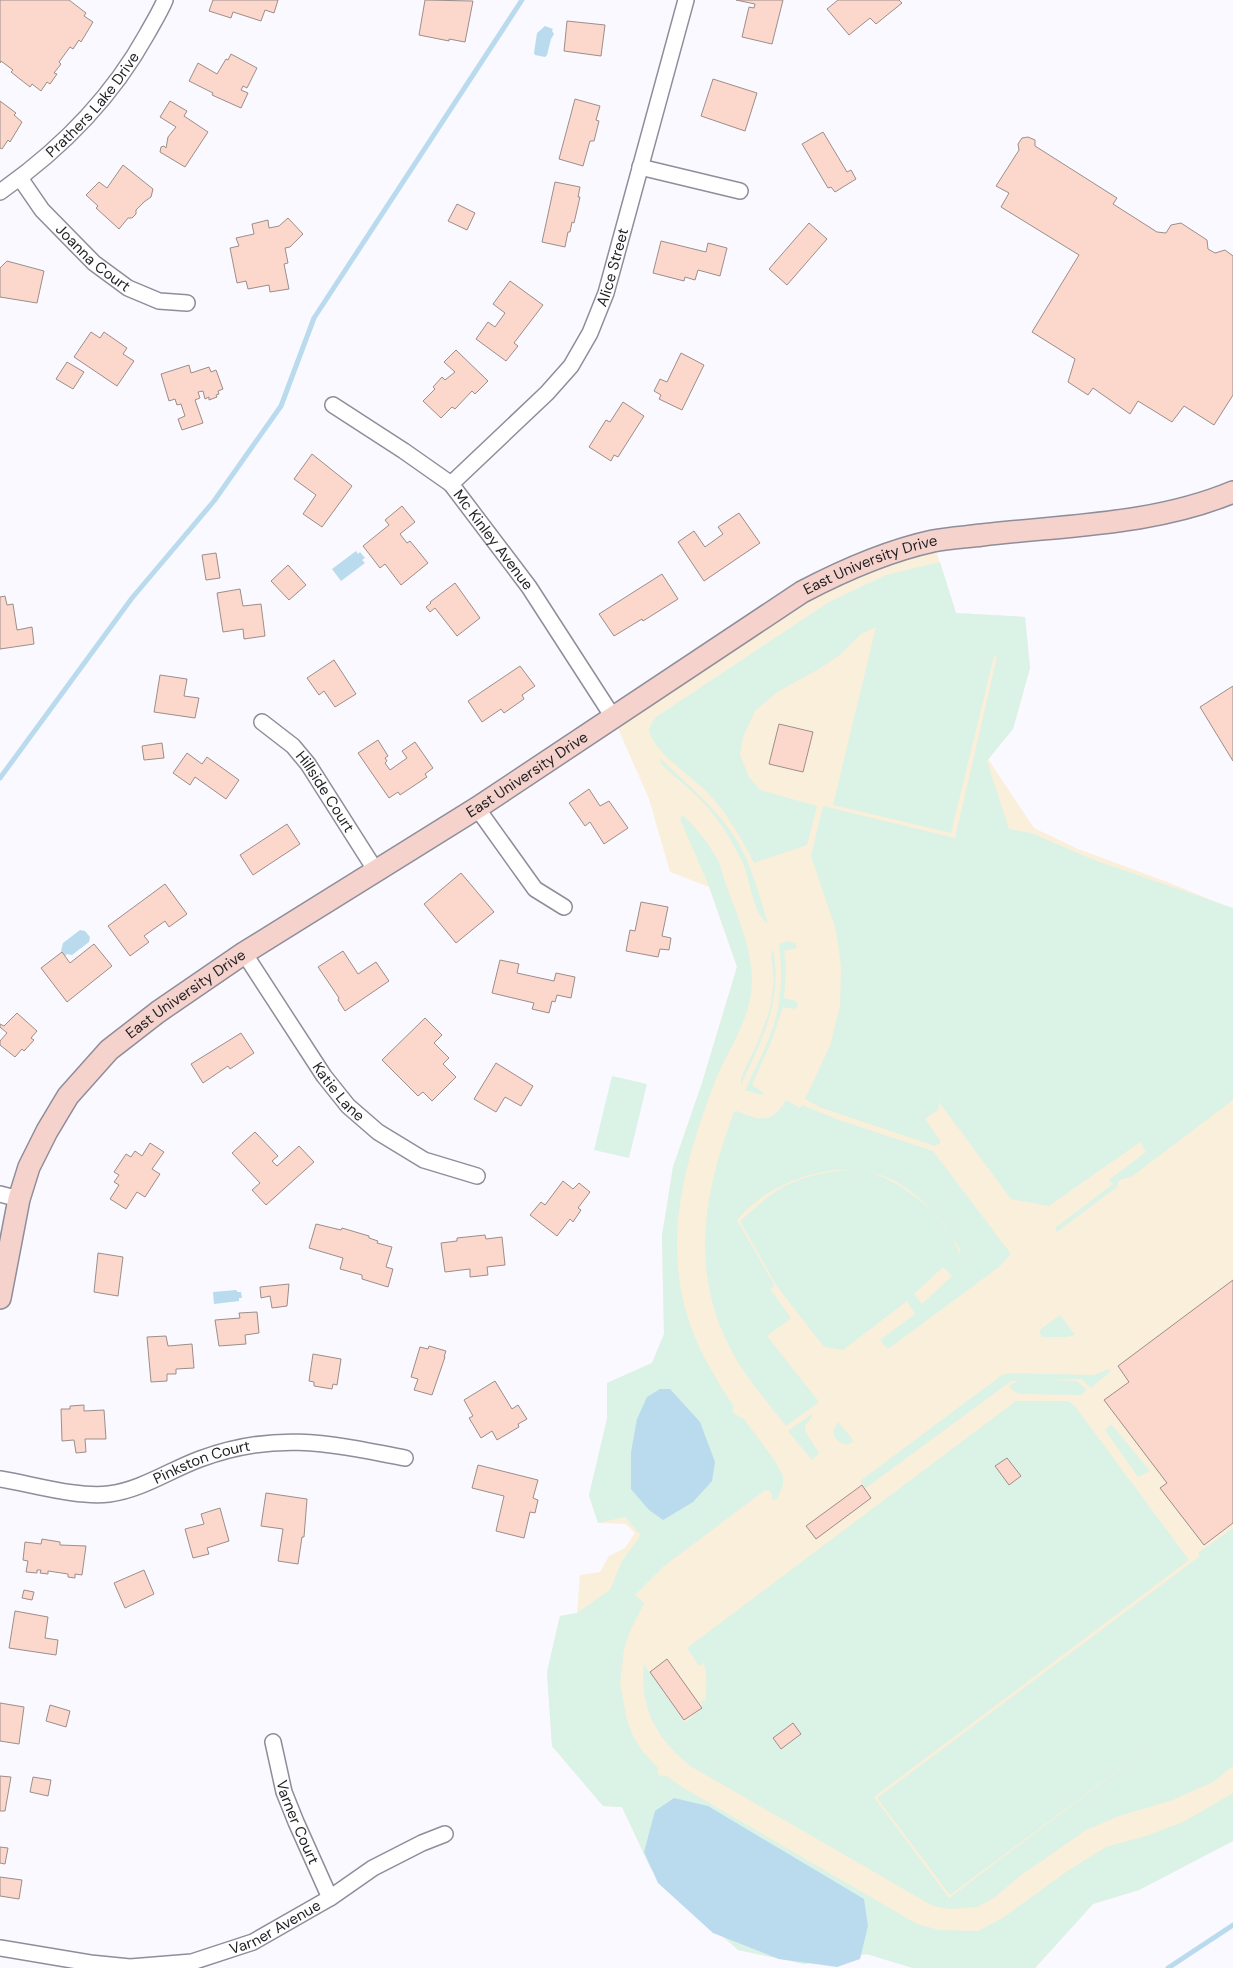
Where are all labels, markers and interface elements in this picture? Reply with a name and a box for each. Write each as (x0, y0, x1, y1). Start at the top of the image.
street label: Prathers Lake Drive (42, 48, 144, 162)
street label: Joanna Court (51, 220, 134, 296)
street label: Alice Street (592, 226, 633, 310)
street label: Mc Kinley Avenue (449, 485, 538, 594)
street label: East University Drive (800, 530, 939, 600)
street label: East University Drive (462, 727, 592, 822)
street label: Hillside Court (291, 747, 359, 836)
street label: East University Drive (122, 945, 250, 1043)
street label: Katie Lane (308, 1058, 369, 1126)
street label: Pinkston Court (150, 1436, 252, 1489)
street label: Varner Court (272, 1778, 324, 1867)
street label: Varner Avenue (227, 1895, 324, 1959)

